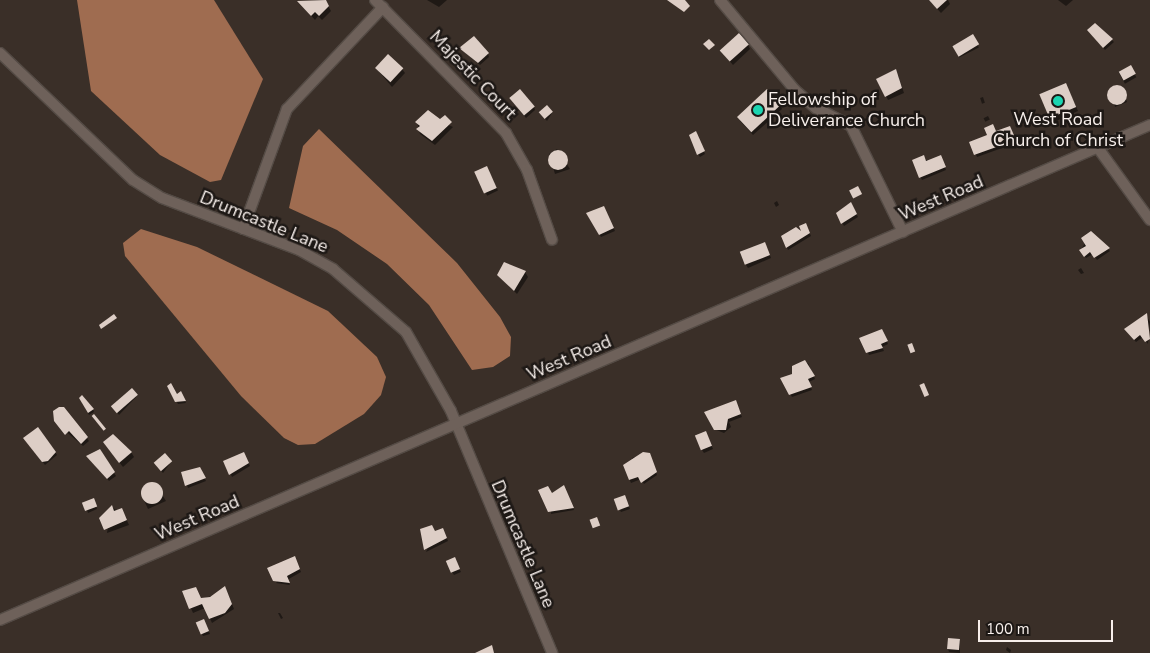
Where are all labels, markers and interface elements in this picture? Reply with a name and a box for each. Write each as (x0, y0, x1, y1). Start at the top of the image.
street label: Majestic Court (425, 26, 521, 124)
place label: Fellowship of Deliverance Church (768, 89, 925, 132)
marker: West Road Church of Christ (1052, 95, 1064, 107)
marker: Fellowship of Deliverance Church (752, 104, 764, 116)
place label: West Road Church of Christ (993, 109, 1123, 152)
street label: West Road (895, 171, 987, 225)
street label: Drumcastle Lane (197, 186, 331, 258)
street label: West Road (523, 331, 615, 385)
street label: Drumcastle Lane (486, 477, 560, 611)
street label: West Road (151, 491, 243, 545)
scale bar (980, 610, 1115, 642)
text: 100 m (986, 619, 1030, 639)

